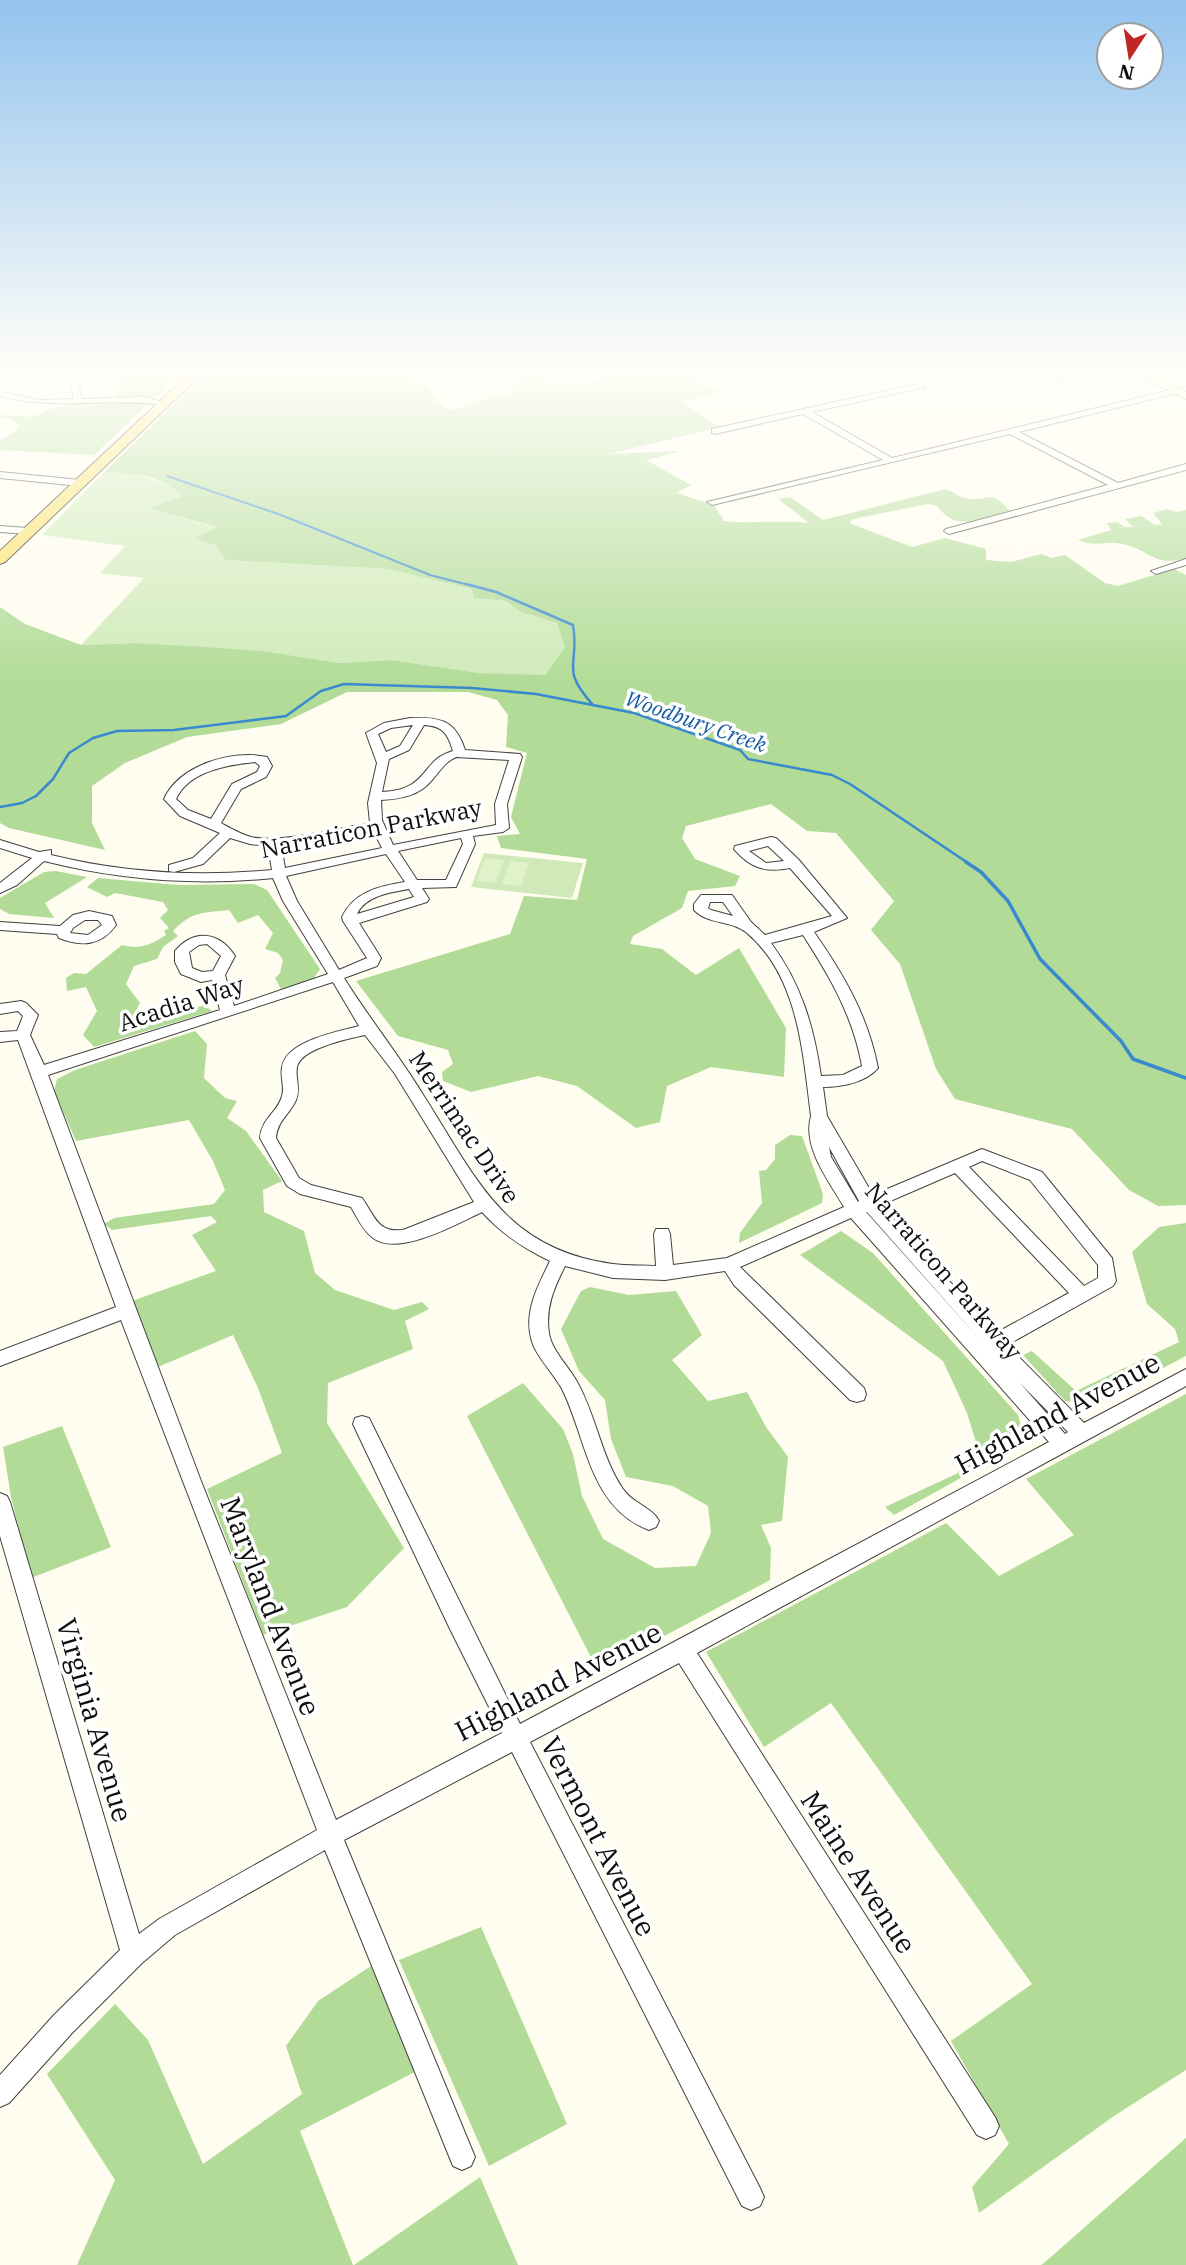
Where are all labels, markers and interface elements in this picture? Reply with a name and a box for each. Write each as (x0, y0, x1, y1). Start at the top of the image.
north arrow (1095, 21, 1165, 91)
text: N (1117, 59, 1136, 86)
water label: Woodbury Creek (622, 684, 771, 759)
street label: Narraticon Parkway (258, 791, 485, 865)
street label: Acadia Way (114, 968, 248, 1038)
street label: Merrimac Drive (402, 1045, 528, 1209)
street label: Narraticon Parkway (858, 1176, 1030, 1367)
street label: Highland Avenue (948, 1343, 1166, 1483)
street label: Maryland Avenue (212, 1491, 330, 1721)
street label: Highland Avenue (448, 1613, 668, 1749)
street label: Virginia Avenue (48, 1614, 142, 1826)
street label: Vermont Avenue (533, 1730, 665, 1942)
street label: Maine Avenue (793, 1784, 925, 1960)

